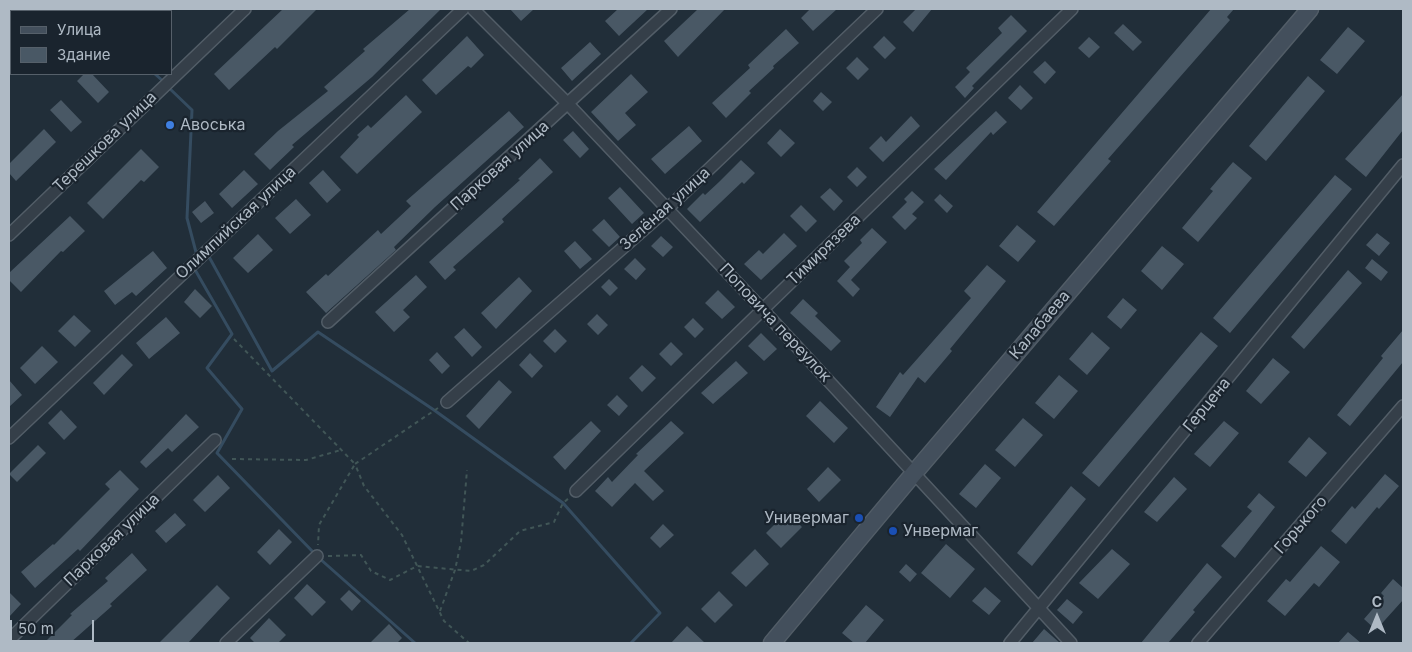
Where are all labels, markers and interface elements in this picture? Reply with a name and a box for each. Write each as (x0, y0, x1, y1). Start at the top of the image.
legend (10, 10, 172, 75)
text: Улица (57, 20, 101, 39)
text: Здание (57, 45, 111, 64)
street label: Терешкова улица (49, 88, 161, 196)
place label: Авоська (180, 115, 245, 135)
street label: Парковая улица (447, 117, 553, 215)
marker: Авоська (164, 119, 176, 131)
street label: Олимпийская улица (172, 162, 300, 284)
street label: Зелёная улица (616, 163, 714, 255)
street label: Тимирязева (783, 210, 865, 290)
street label: Поповича переулок (715, 260, 835, 386)
street label: Калабаева (1006, 287, 1074, 363)
street label: Герцена (1179, 374, 1235, 436)
street label: Парковая улица (60, 490, 164, 590)
street label: Горького (1271, 492, 1331, 558)
place label: Универмаг (764, 508, 849, 528)
marker: Универмаг (853, 512, 865, 524)
place label: Унвермаг (903, 521, 978, 541)
marker: Унвермаг (887, 525, 899, 537)
north arrow (1352, 592, 1402, 642)
text: С (1372, 593, 1382, 610)
scale bar (12, 610, 96, 642)
text: 50 m (18, 619, 54, 638)

